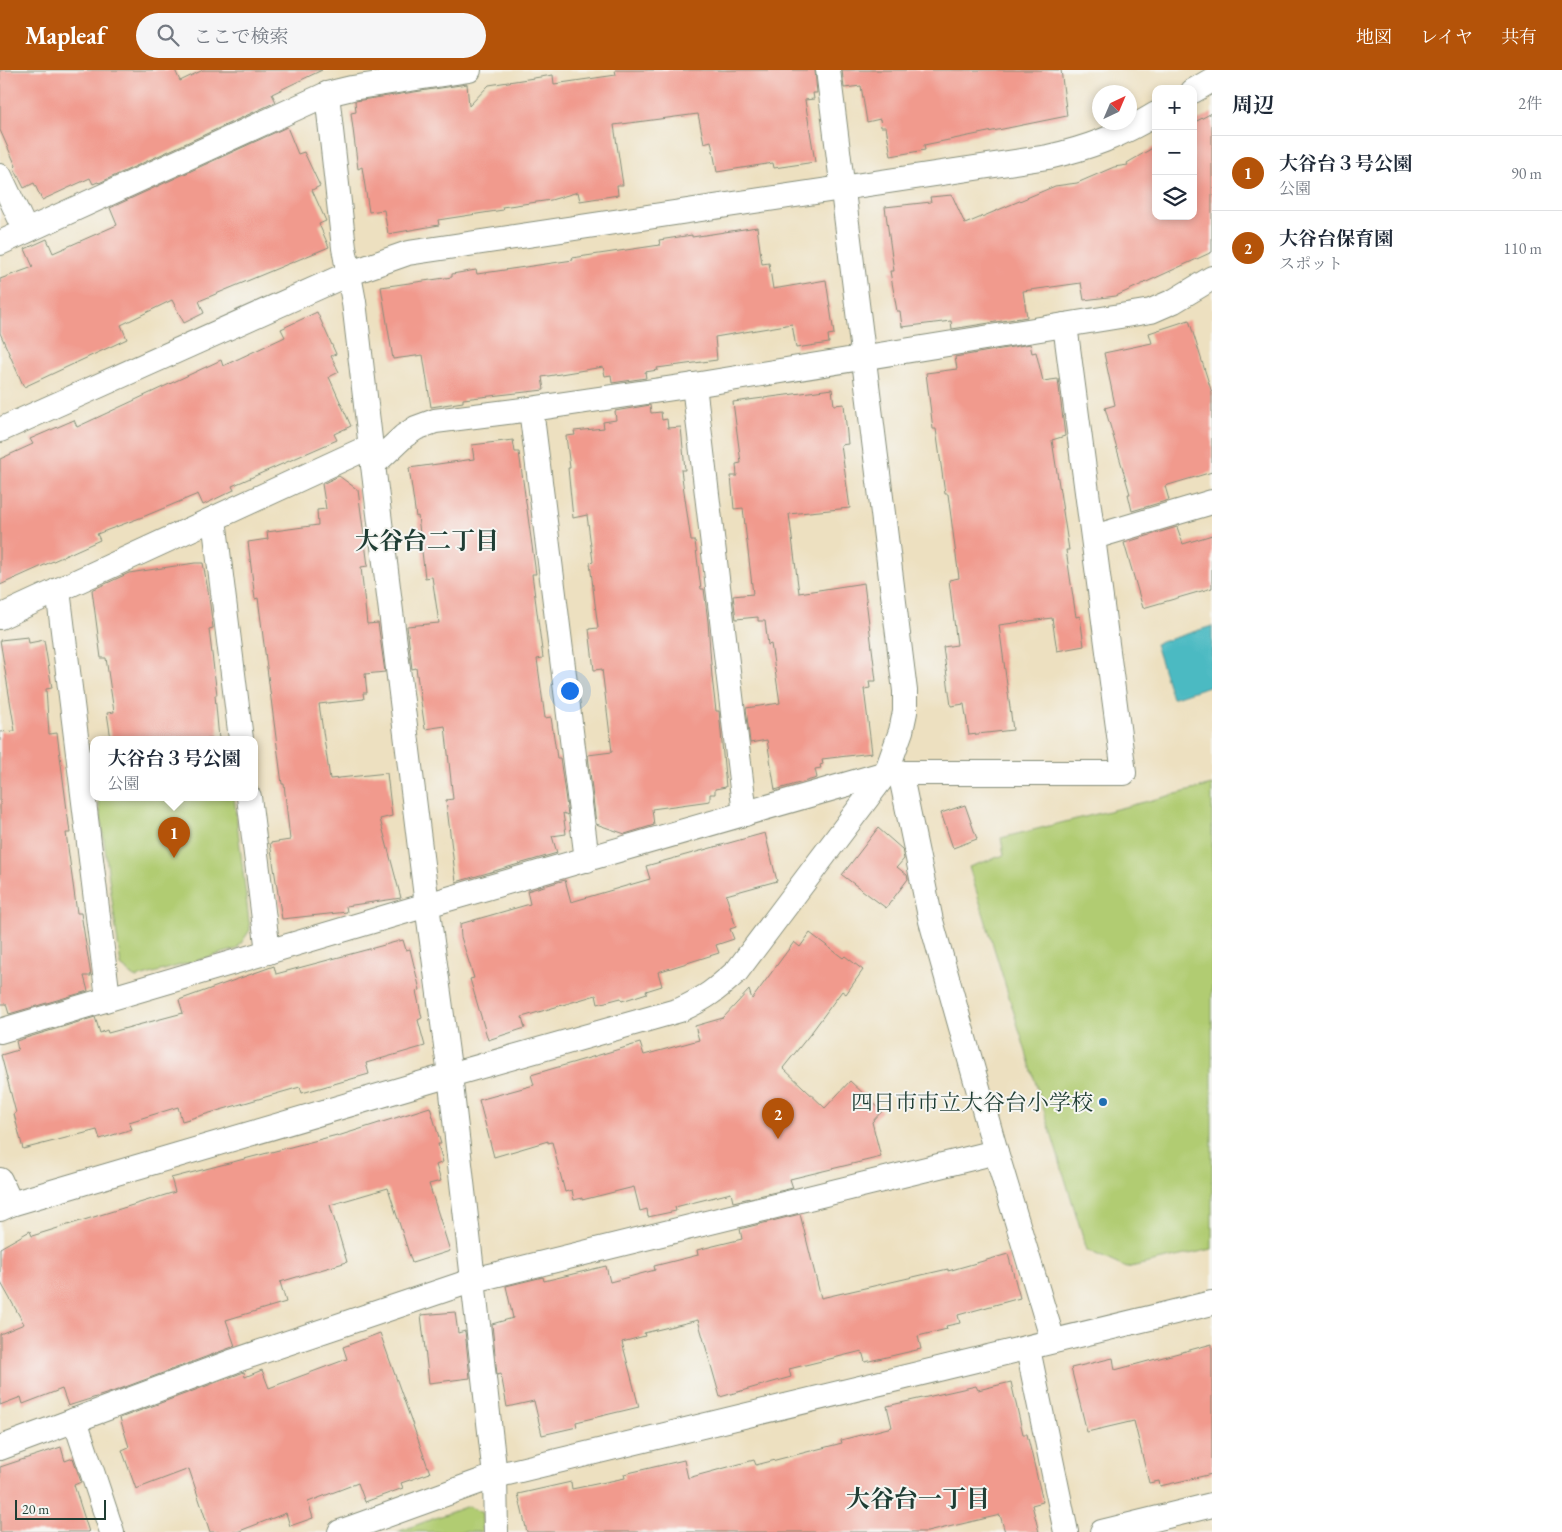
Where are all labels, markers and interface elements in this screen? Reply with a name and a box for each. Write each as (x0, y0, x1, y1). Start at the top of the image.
search box (136, 13, 486, 58)
text: Mapleaf (25, 20, 106, 51)
icon: search (154, 21, 182, 49)
text: ここで検索 (194, 24, 289, 49)
text: 地図 (1356, 25, 1392, 48)
text: レイヤ (1420, 25, 1473, 48)
text: 共有 (1501, 25, 1537, 48)
north arrow (1092, 85, 1137, 130)
map controls (1152, 85, 1197, 220)
button: + (1152, 85, 1197, 130)
text: 周辺 (1232, 91, 1274, 118)
text: 2件 (1518, 93, 1542, 114)
button: − (1152, 130, 1197, 175)
text: 大谷台３号公園 (1279, 151, 1412, 176)
text: 1 (1244, 163, 1252, 184)
text: 90 m (1511, 163, 1542, 184)
button: layers (1152, 175, 1197, 220)
text: 公園 (1279, 178, 1311, 199)
text: 大谷台保育園 (1279, 226, 1393, 251)
text: 2 (1244, 238, 1252, 259)
text: 110 m (1503, 238, 1542, 259)
text: スポット (1279, 253, 1343, 274)
district label: 大谷台二丁目 (355, 525, 499, 556)
your location (557, 678, 583, 704)
popup (90, 736, 258, 801)
text: 大谷台３号公園 (107, 746, 241, 771)
text: 公園 (107, 773, 140, 794)
pin: 1 (158, 817, 190, 858)
place label: 四日市市立大谷台小学校 (851, 1088, 1093, 1117)
marker: 四日市市立大谷台小学校 (1097, 1096, 1109, 1108)
pin: 2 (762, 1098, 794, 1139)
district label: 大谷台一丁目 (846, 1483, 990, 1514)
scale bar (15, 1497, 106, 1520)
text: 20 m (22, 1500, 49, 1518)

